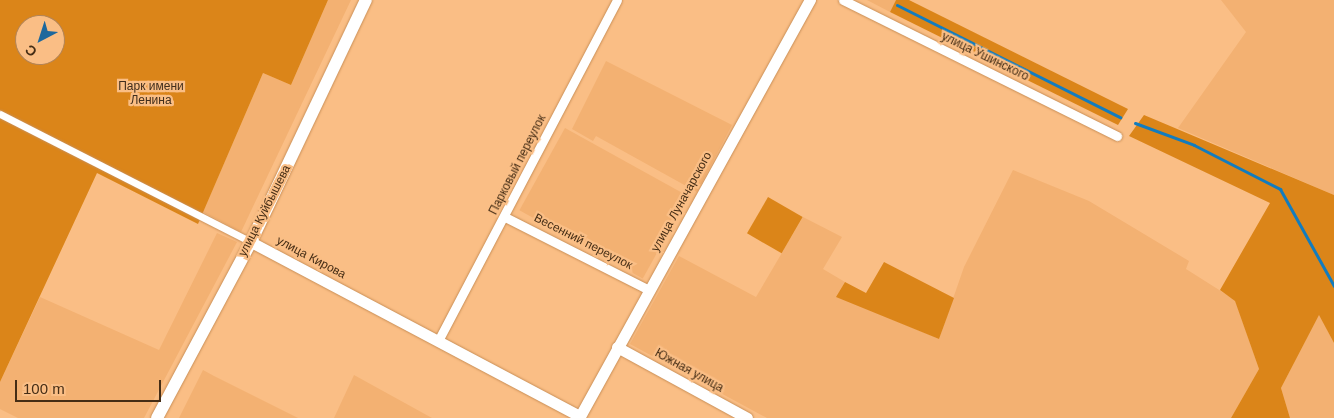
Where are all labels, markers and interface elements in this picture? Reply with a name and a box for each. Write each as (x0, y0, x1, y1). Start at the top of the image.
north arrow (15, 15, 65, 65)
street label: улица Ушинского (939, 30, 1031, 84)
text: С (22, 41, 40, 60)
park label: Парк имени Ленина (118, 80, 184, 108)
street label: Парковый переулок (487, 113, 549, 217)
street label: улица Луначарского (649, 150, 715, 254)
street label: улица Куйбышева (236, 163, 294, 259)
street label: Весенний переулок (531, 211, 635, 273)
street label: улица Кирова (274, 234, 348, 282)
street label: Южная улица (652, 346, 726, 396)
scale bar (18, 370, 164, 402)
text: 100 m (23, 380, 65, 397)

